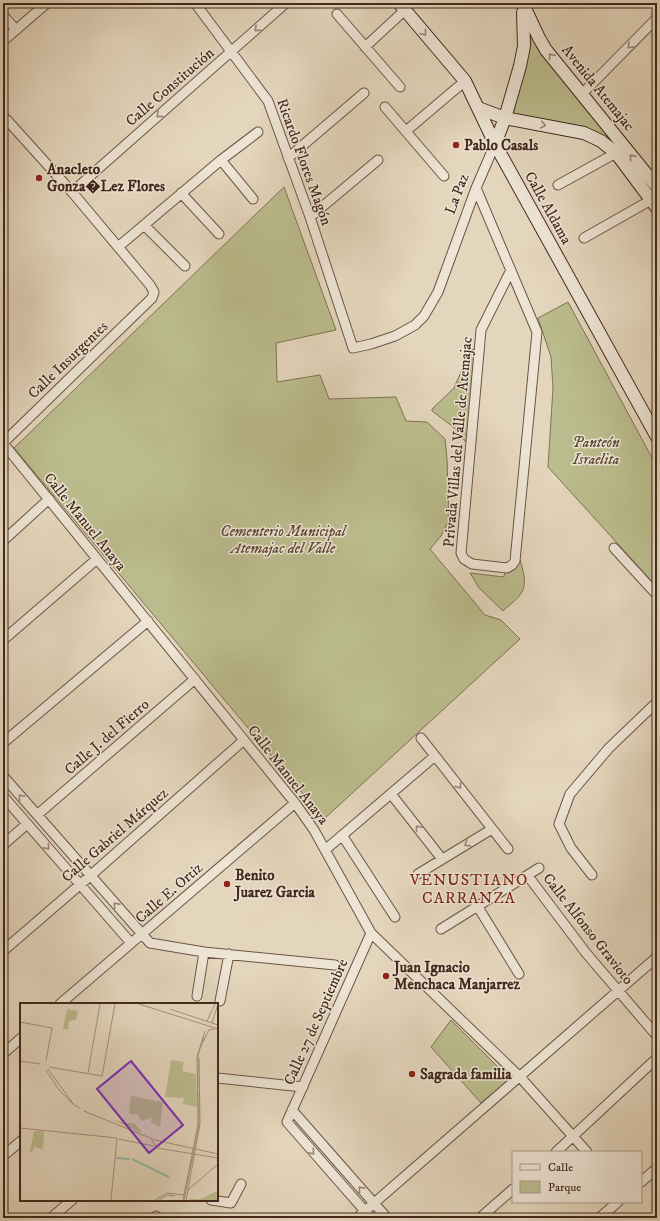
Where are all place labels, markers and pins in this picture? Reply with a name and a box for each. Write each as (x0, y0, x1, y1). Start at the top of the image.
place label: Pablo Casals (464, 136, 538, 155)
marker: Pablo Casals (451, 140, 461, 150)
place label: Anacleto Gonza�Lez Flores (46, 160, 165, 196)
marker: Anacleto Gonza�Lez Flores (34, 173, 44, 183)
place label: Benito Juarez Garcia (233, 866, 316, 902)
marker: Benito Juarez Garcia (222, 879, 232, 889)
place label: Juan Ignacio Menchaca Manjarrez (392, 958, 521, 994)
marker: Juan Ignacio Menchaca Manjarrez (381, 971, 391, 981)
place label: Sagrada familia (420, 1065, 512, 1084)
marker: Sagrada familia (407, 1069, 417, 1079)

